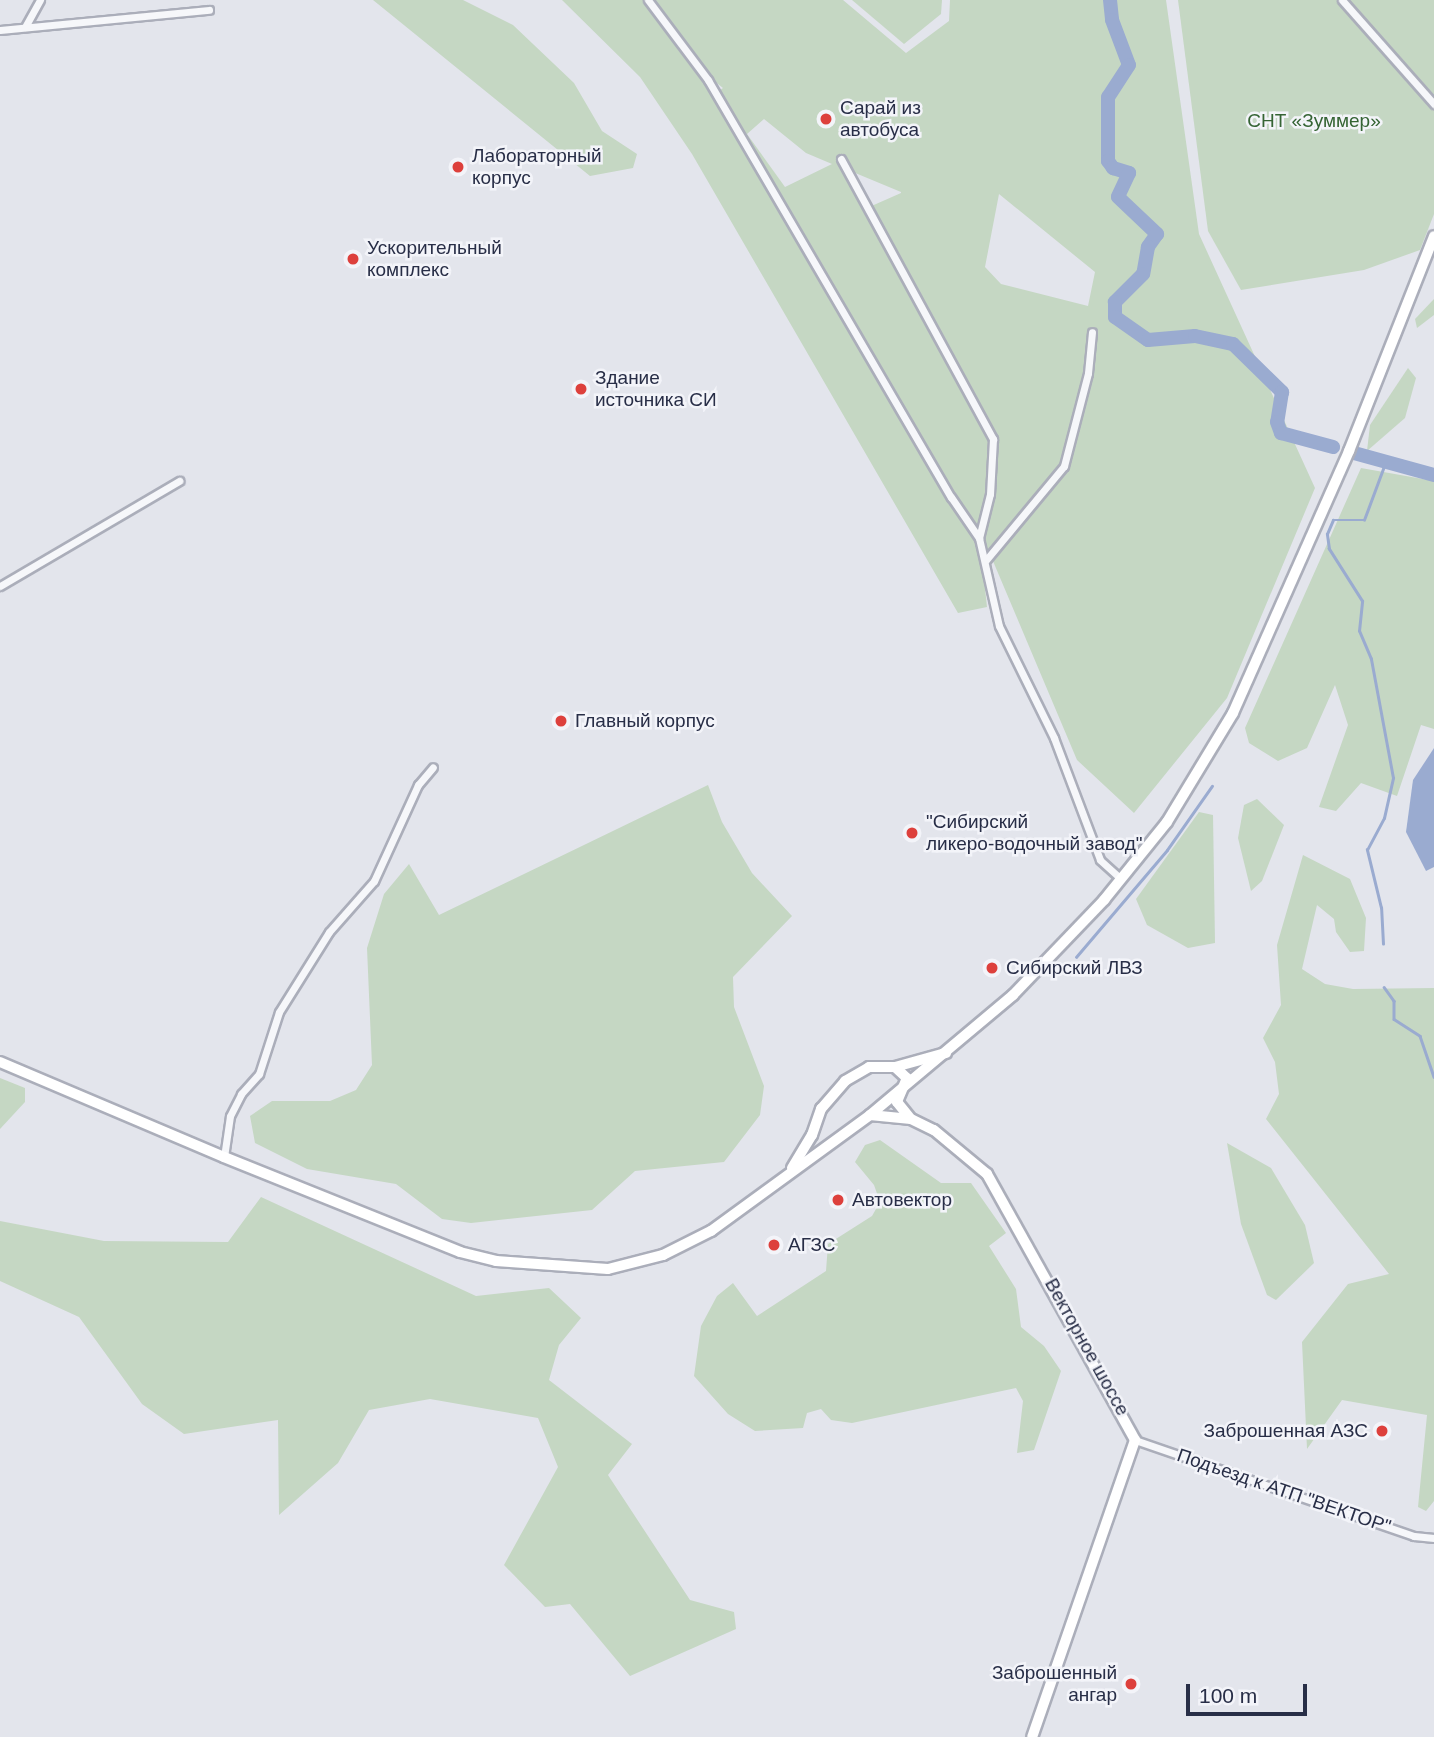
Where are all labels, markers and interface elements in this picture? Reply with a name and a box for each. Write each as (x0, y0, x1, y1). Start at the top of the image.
place label: Сарай из автобуса (840, 97, 921, 141)
park label: СНТ «Зуммер» (1247, 110, 1381, 132)
marker: Сарай из автобуса (818, 111, 834, 127)
place label: Лабораторный корпус (472, 145, 602, 189)
marker: Лабораторный корпус (450, 159, 466, 175)
place label: Ускорительный комплекс (367, 237, 502, 281)
marker: Ускорительный комплекс (345, 251, 361, 267)
place label: Здание источника СИ (595, 367, 717, 411)
marker: Здание источника СИ (573, 381, 589, 397)
place label: Главный корпус (575, 710, 715, 732)
marker: Главный корпус (553, 713, 569, 729)
place label: "Сибирский ликеро-водочный завод" (926, 811, 1143, 855)
marker: "Сибирский ликеро-водочный завод" (904, 825, 920, 841)
place label: Сибирский ЛВЗ (1006, 957, 1143, 979)
marker: Сибирский ЛВЗ (984, 960, 1000, 976)
place label: Автовектор (852, 1189, 952, 1211)
marker: Автовектор (830, 1192, 846, 1208)
place label: АГЗС (788, 1234, 836, 1256)
marker: АГЗС (766, 1237, 782, 1253)
street label: Векторное шоссе (1040, 1274, 1134, 1420)
place label: Заброшенная АЗС (1204, 1420, 1368, 1442)
marker: Заброшенная АЗС (1374, 1423, 1390, 1439)
street label: Подъезд к АТП "ВЕКТОР" (1174, 1444, 1394, 1538)
place label: Заброшенный ангар (992, 1662, 1117, 1706)
scale bar (1189, 1670, 1310, 1714)
marker: Заброшенный ангар (1123, 1676, 1139, 1692)
text: 100 m (1199, 1684, 1257, 1707)

